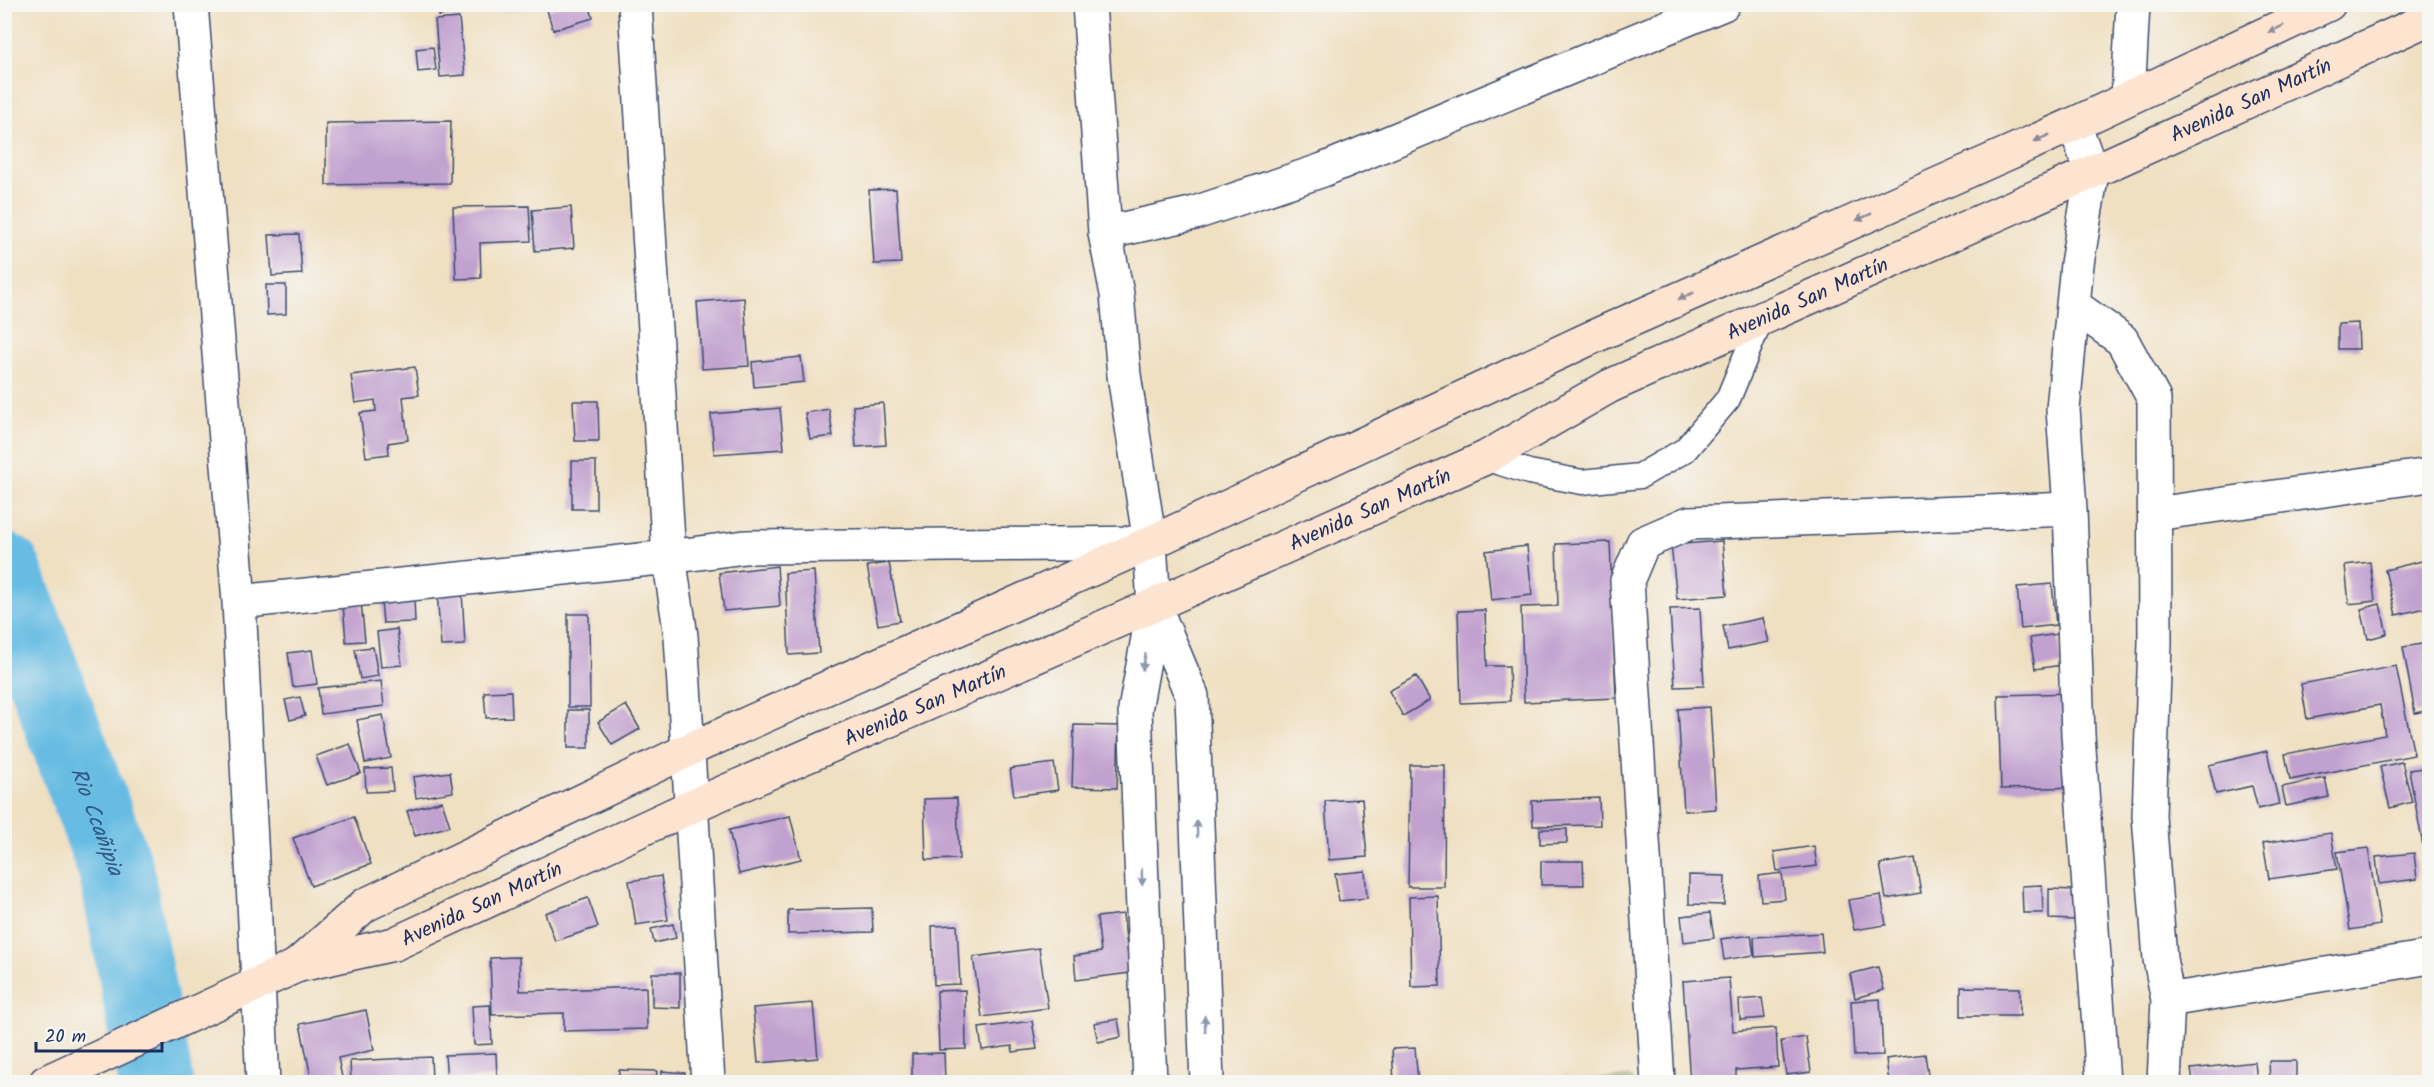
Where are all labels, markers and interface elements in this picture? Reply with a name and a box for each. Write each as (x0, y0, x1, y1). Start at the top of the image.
one-way arrow (2268, 25, 2285, 34)
street label: Avenida San Martín (2165, 50, 2338, 152)
one-way arrow (2034, 133, 2051, 142)
one-way arrow (1855, 212, 1873, 222)
street label: Avenida San Martín (1721, 249, 1894, 350)
one-way arrow (1676, 291, 1694, 301)
street label: Avenida San Martín (1284, 460, 1457, 561)
one-way arrow (1139, 653, 1148, 672)
street label: Avenida San Martín (839, 656, 1012, 756)
water label: Rio Ccañipia (59, 763, 132, 883)
one-way arrow (1193, 820, 1202, 839)
street label: Avenida San Martín (396, 853, 568, 956)
one-way arrow (1137, 868, 1146, 887)
scale bar (36, 1015, 162, 1053)
one-way arrow (1200, 1015, 1210, 1034)
text: 20 m (45, 1023, 86, 1052)

